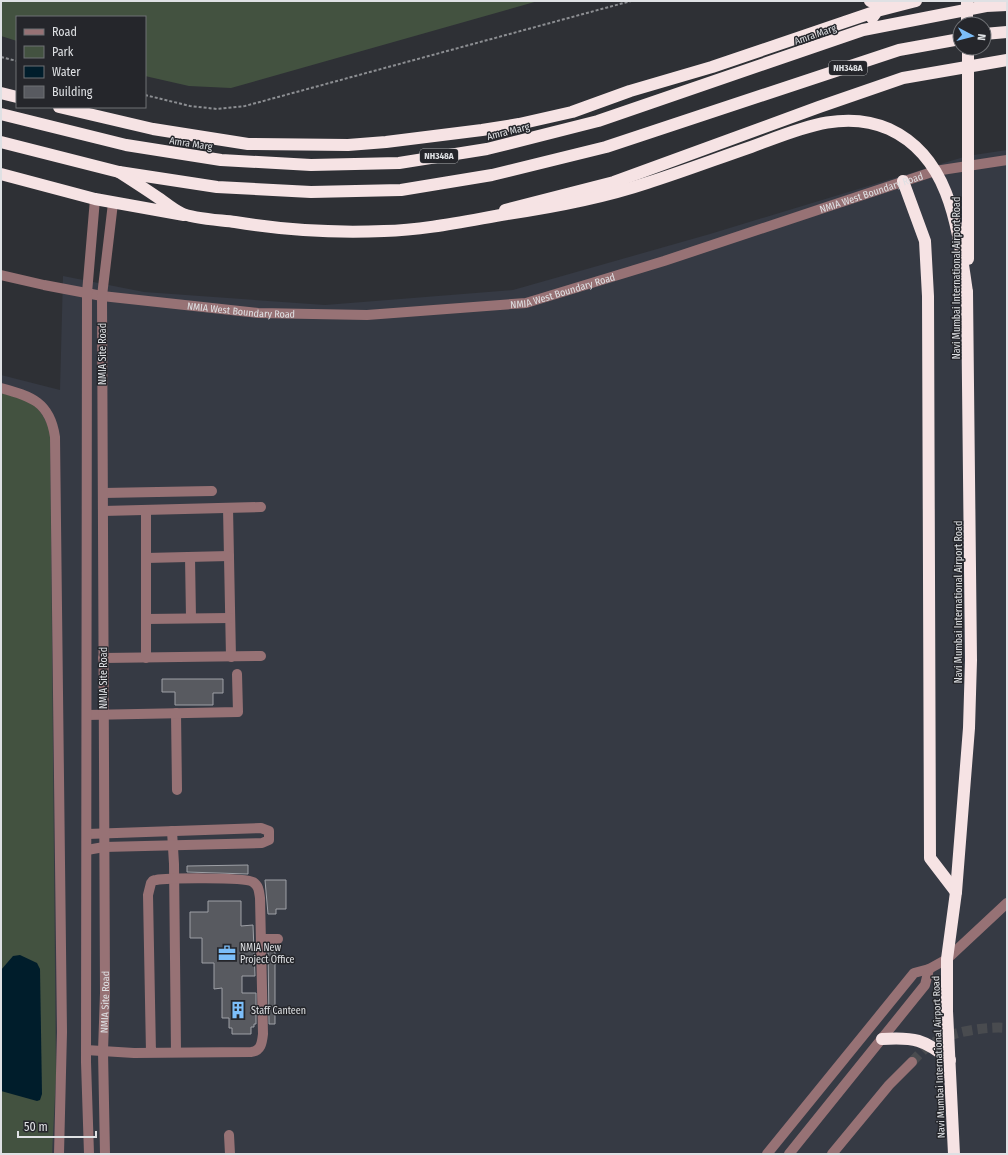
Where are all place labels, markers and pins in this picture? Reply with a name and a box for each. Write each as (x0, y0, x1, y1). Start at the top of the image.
place label: NMIA New Project Office (240, 942, 295, 966)
office icon: NMIA New Project Office (217, 943, 237, 963)
building icon: Staff Canteen (228, 1000, 248, 1020)
place label: Staff Canteen (251, 1005, 306, 1017)

